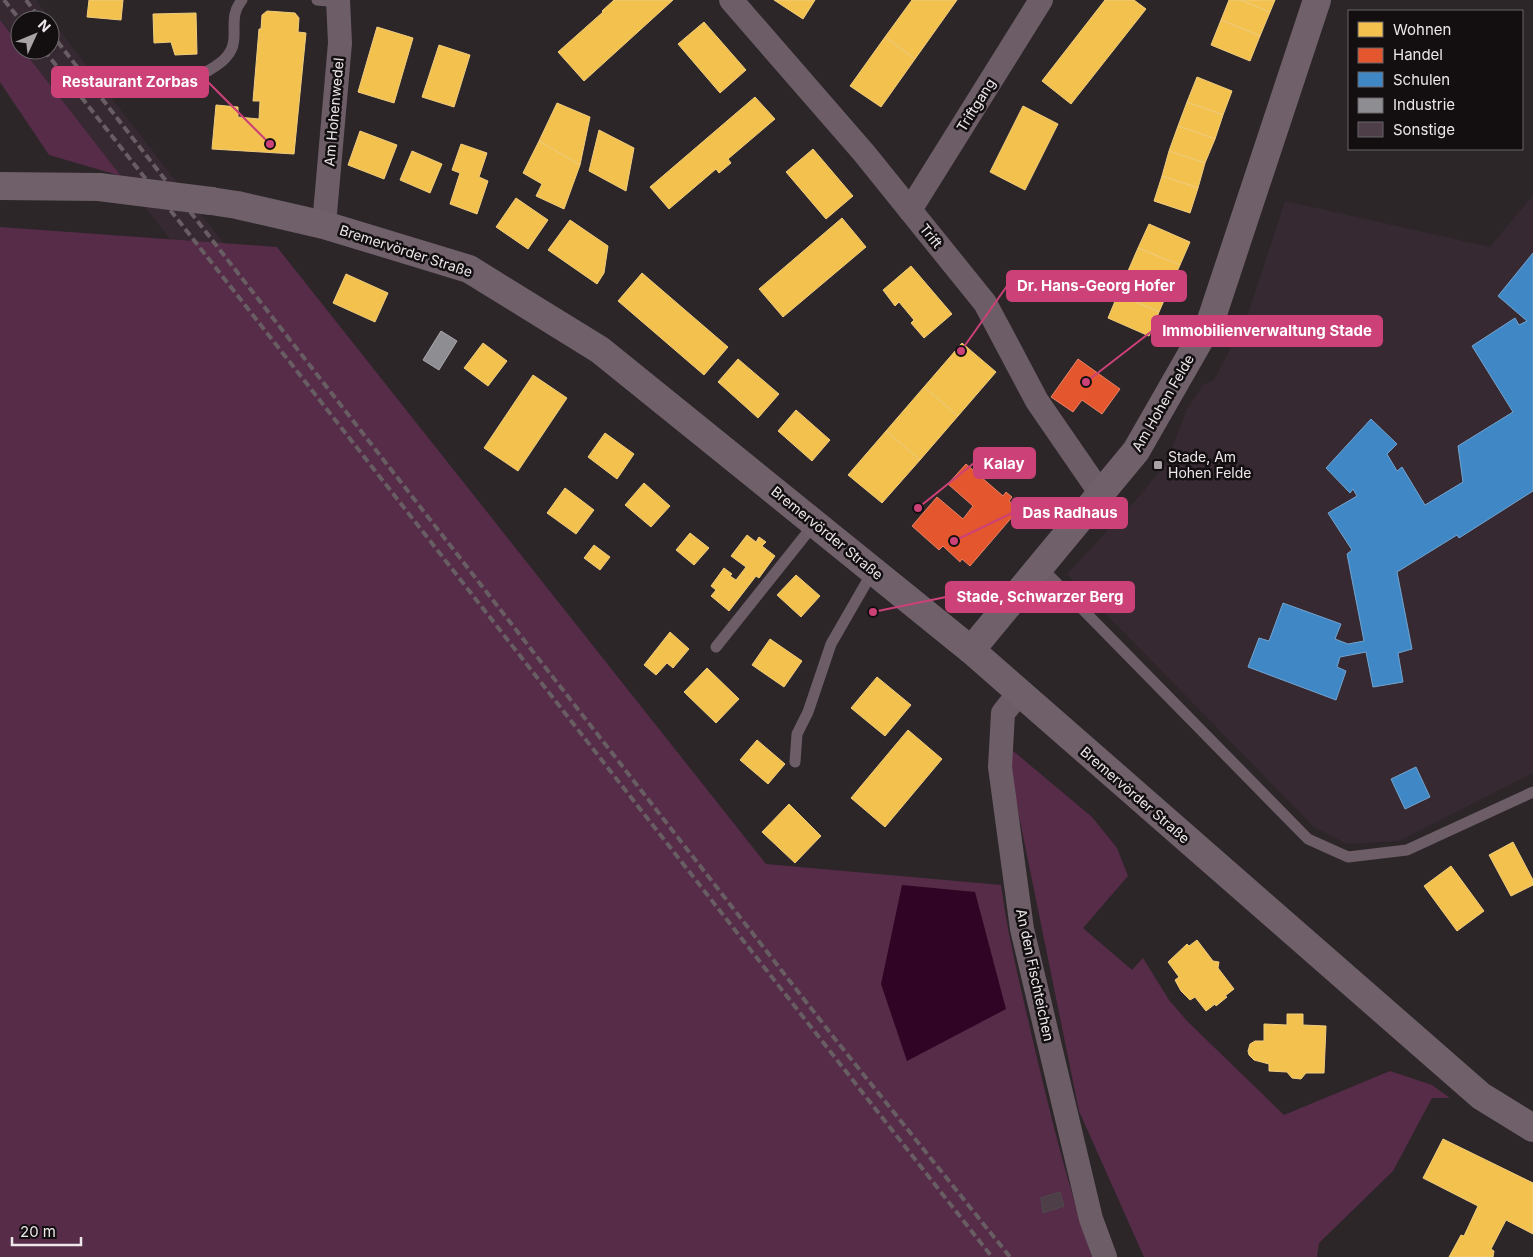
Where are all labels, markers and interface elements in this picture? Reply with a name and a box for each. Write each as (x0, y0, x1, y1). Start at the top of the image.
north arrow (10, 10, 60, 60)
legend (1348, 10, 1523, 150)
text: N (35, 16, 55, 35)
text: Wohnen (1393, 20, 1451, 39)
text: Handel (1393, 45, 1443, 64)
street label: Am Hohenwedel (320, 57, 347, 167)
callout: Restaurant Zorbas (52, 67, 208, 97)
text: Schulen (1393, 70, 1450, 89)
text: Restaurant Zorbas (62, 72, 198, 91)
street label: Triftgang (953, 75, 999, 135)
text: Industrie (1393, 95, 1455, 114)
text: Sonstige (1393, 120, 1455, 139)
street label: Trift (916, 220, 947, 252)
street label: Bremervörder Straße (338, 221, 475, 280)
callout: Dr. Hans-Georg Hofer (1007, 271, 1186, 301)
text: Dr. Hans-Georg Hofer (1017, 276, 1175, 295)
callout: Immobilienverwaltung Stade (1152, 316, 1382, 346)
text: Immobilienverwaltung Stade (1162, 321, 1372, 340)
street label: Am Hohen Felde (1128, 351, 1197, 454)
callout: Kalay (974, 448, 1035, 478)
place label: Stade, Am Hohen Felde (1168, 448, 1251, 481)
text: Kalay (983, 454, 1025, 473)
marker: Stade, Am Hohen Felde (1152, 459, 1164, 471)
street label: Bremervörder Straße (768, 482, 887, 583)
callout: Das Radhaus (1012, 498, 1127, 528)
text: Das Radhaus (1022, 503, 1118, 522)
callout: Stade, Schwarzer Berg (946, 582, 1134, 612)
text: Stade, Schwarzer Berg (956, 587, 1124, 606)
street label: Bremervörder Straße (1077, 743, 1193, 847)
street label: An den Fischteichen (1013, 907, 1058, 1043)
scale bar (12, 1214, 81, 1246)
text: 20 m (20, 1222, 56, 1241)

